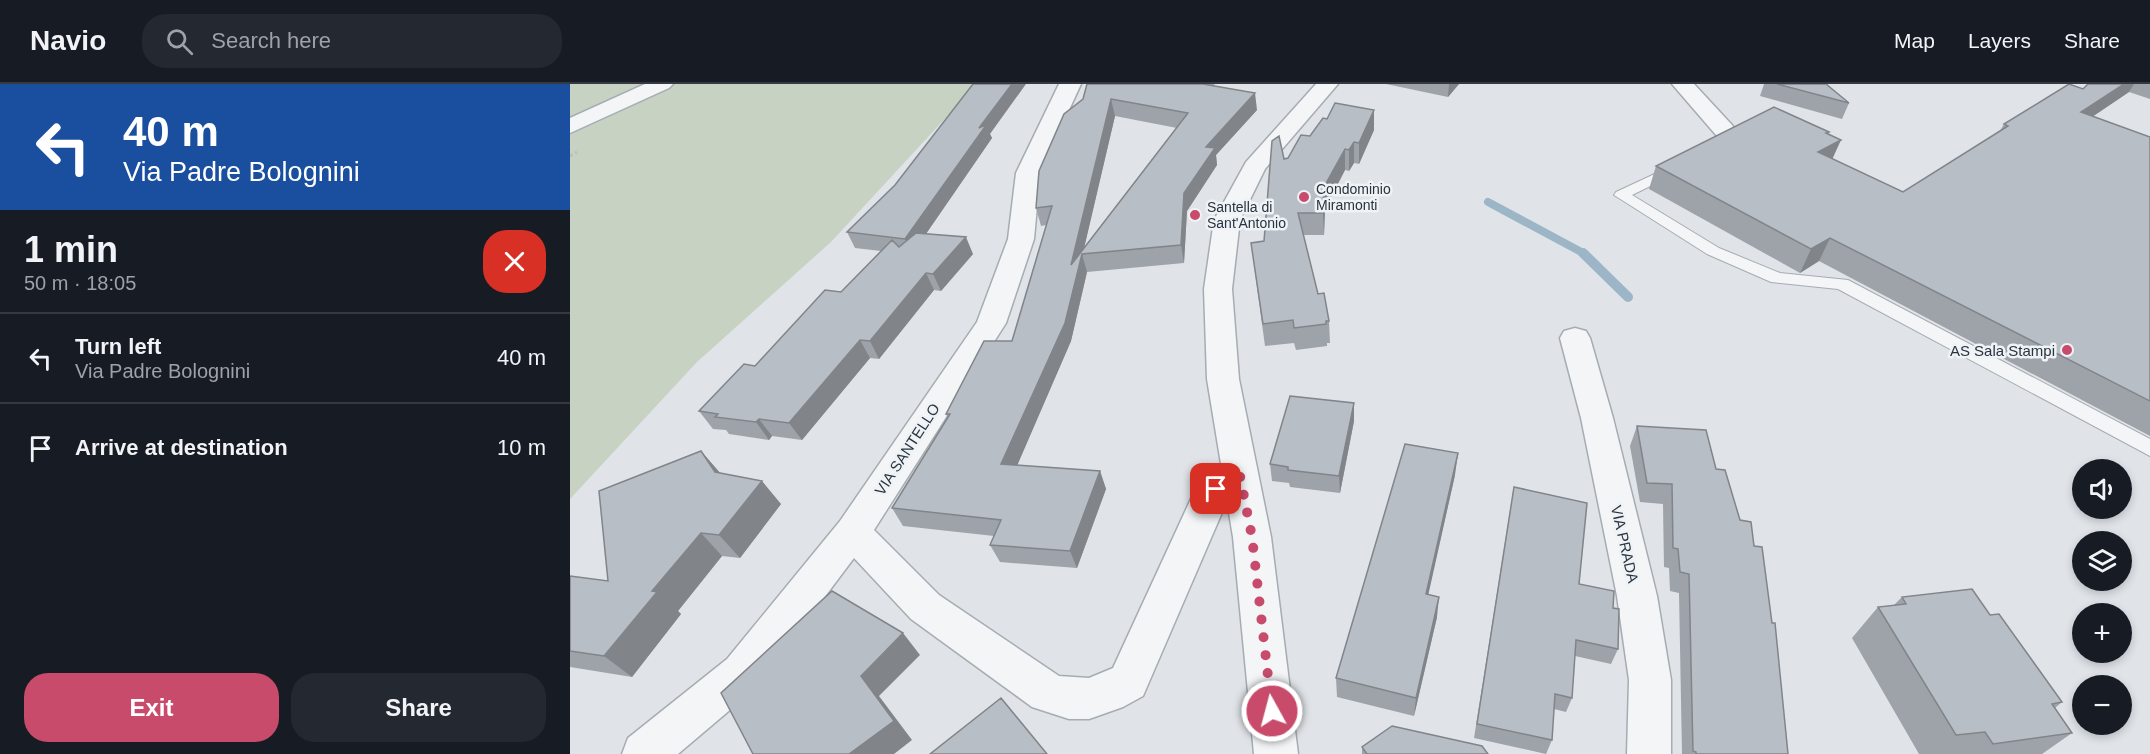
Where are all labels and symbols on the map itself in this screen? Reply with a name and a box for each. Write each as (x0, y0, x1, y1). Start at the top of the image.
place label: Condominio Miramonti (1316, 181, 1391, 213)
marker: Condominio Miramonti (1297, 190, 1311, 204)
place label: Santella di Sant'Antonio (1207, 199, 1286, 231)
marker: Santella di Sant'Antonio (1188, 208, 1202, 222)
place label: AS Sala Stampi (1950, 342, 2055, 359)
marker: AS Sala Stampi (2060, 343, 2074, 357)
street label: VIA SANTELLO (871, 400, 943, 498)
pin (1190, 463, 1241, 514)
street label: VIA PRADA (1608, 504, 1642, 584)
position arrow (1240, 679, 1304, 743)

